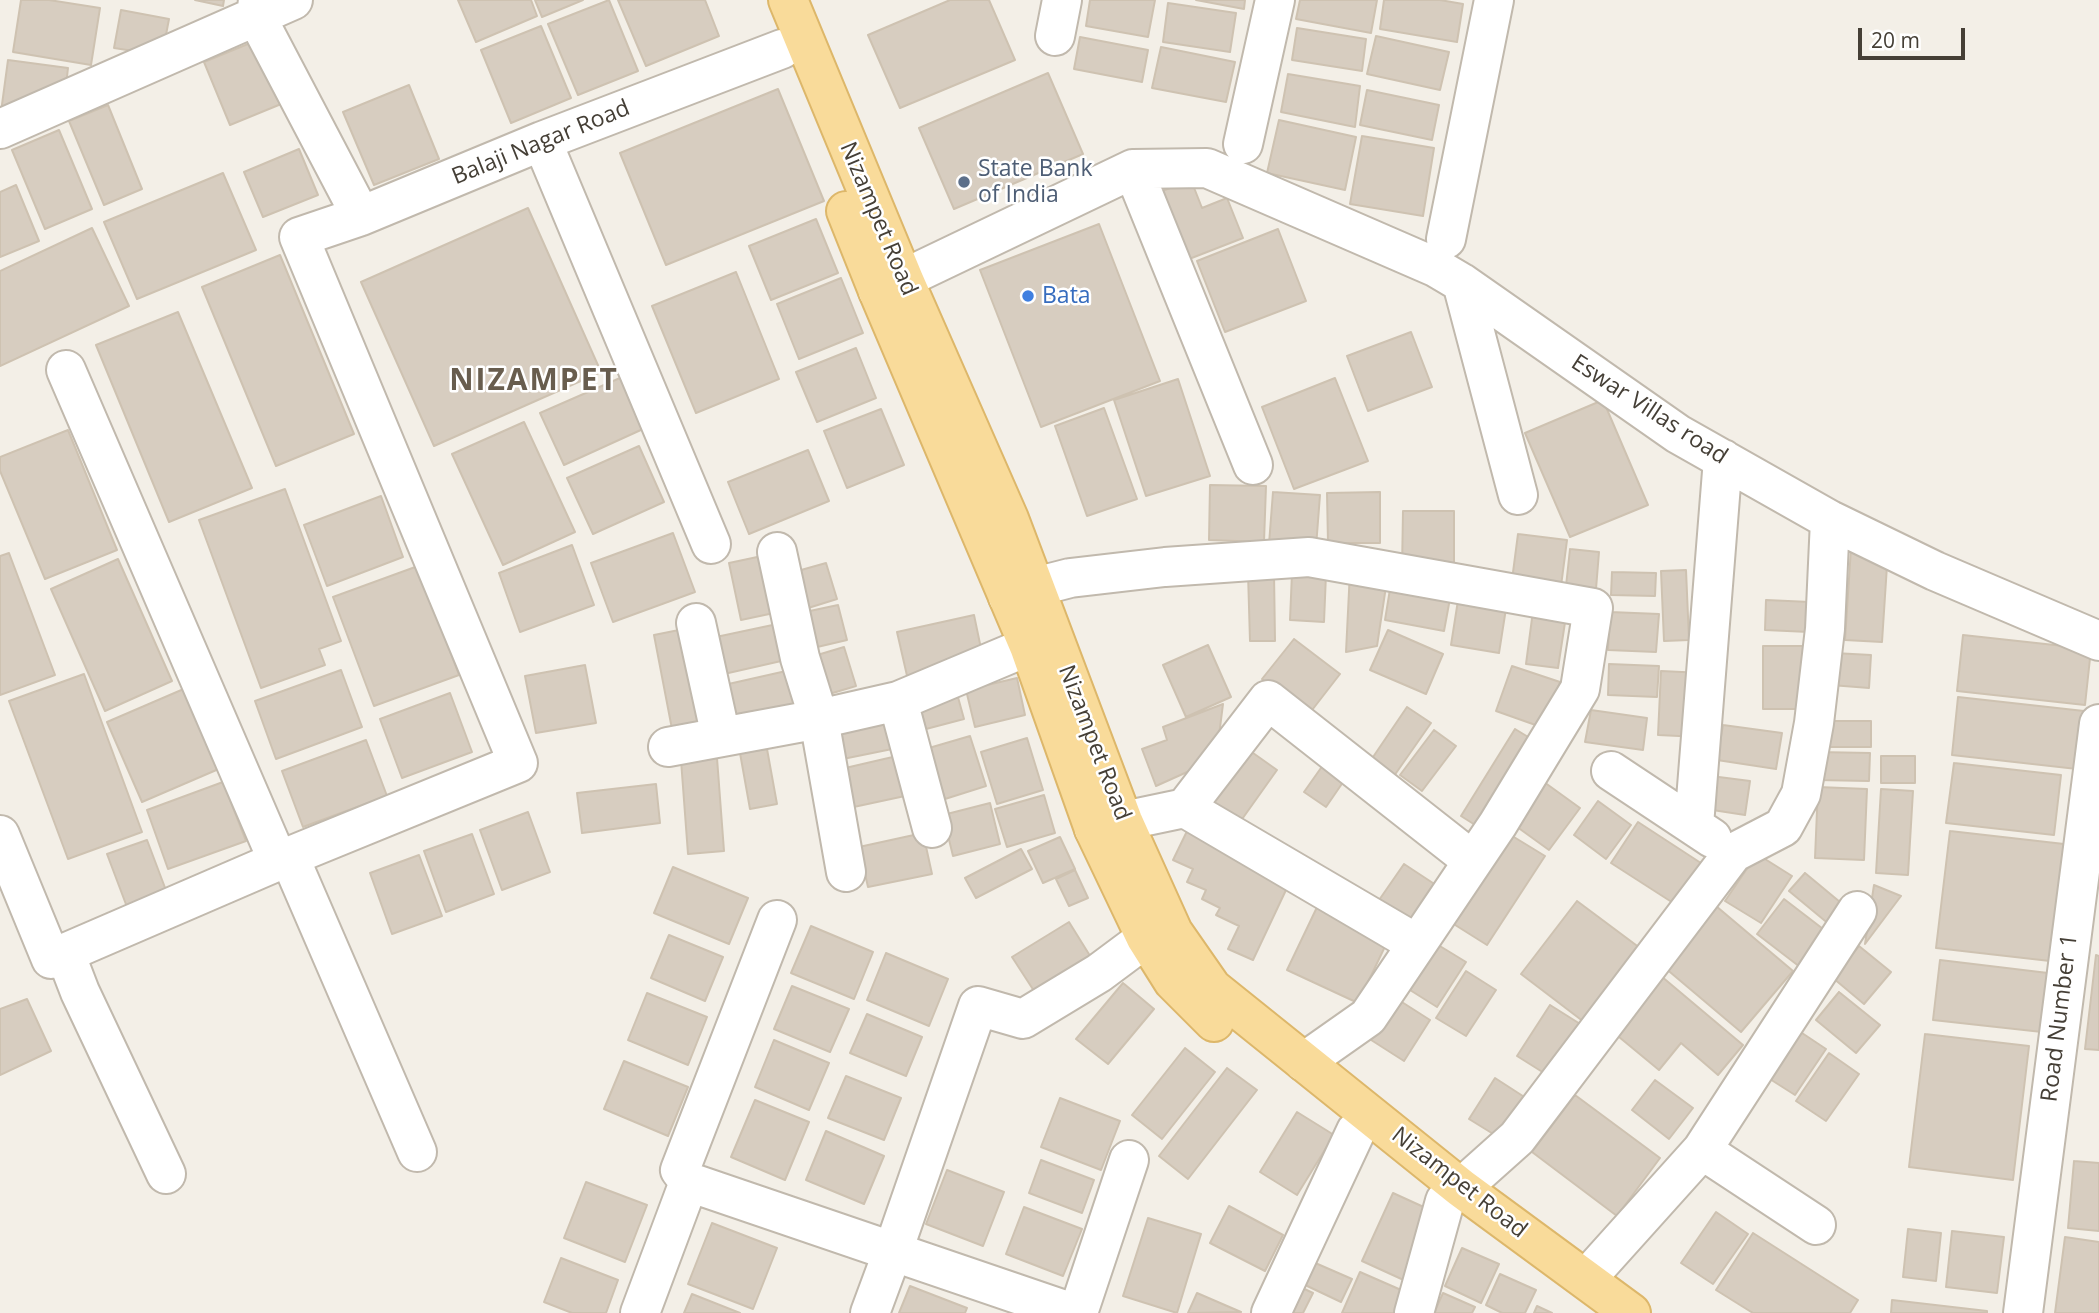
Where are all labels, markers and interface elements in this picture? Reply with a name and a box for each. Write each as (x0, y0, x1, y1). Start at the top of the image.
scale bar (1861, 14, 1968, 58)
text: 20 m (1871, 26, 1920, 54)
street label: Balaji Nagar Road (448, 95, 634, 191)
street label: Nizampet Road (833, 138, 923, 300)
place label: State Bank of India (978, 155, 1093, 209)
marker: State Bank of India (956, 174, 972, 190)
place label: Bata (1042, 282, 1091, 310)
marker: Bata (1020, 288, 1036, 304)
street label: Eswar Villas road (1566, 349, 1732, 471)
district label: NIZAMPET (450, 363, 618, 399)
street label: Nizampet Road (1052, 661, 1136, 825)
street label: Road Number 1 (2036, 932, 2084, 1104)
street label: Nizampet Road (1386, 1122, 1532, 1244)

